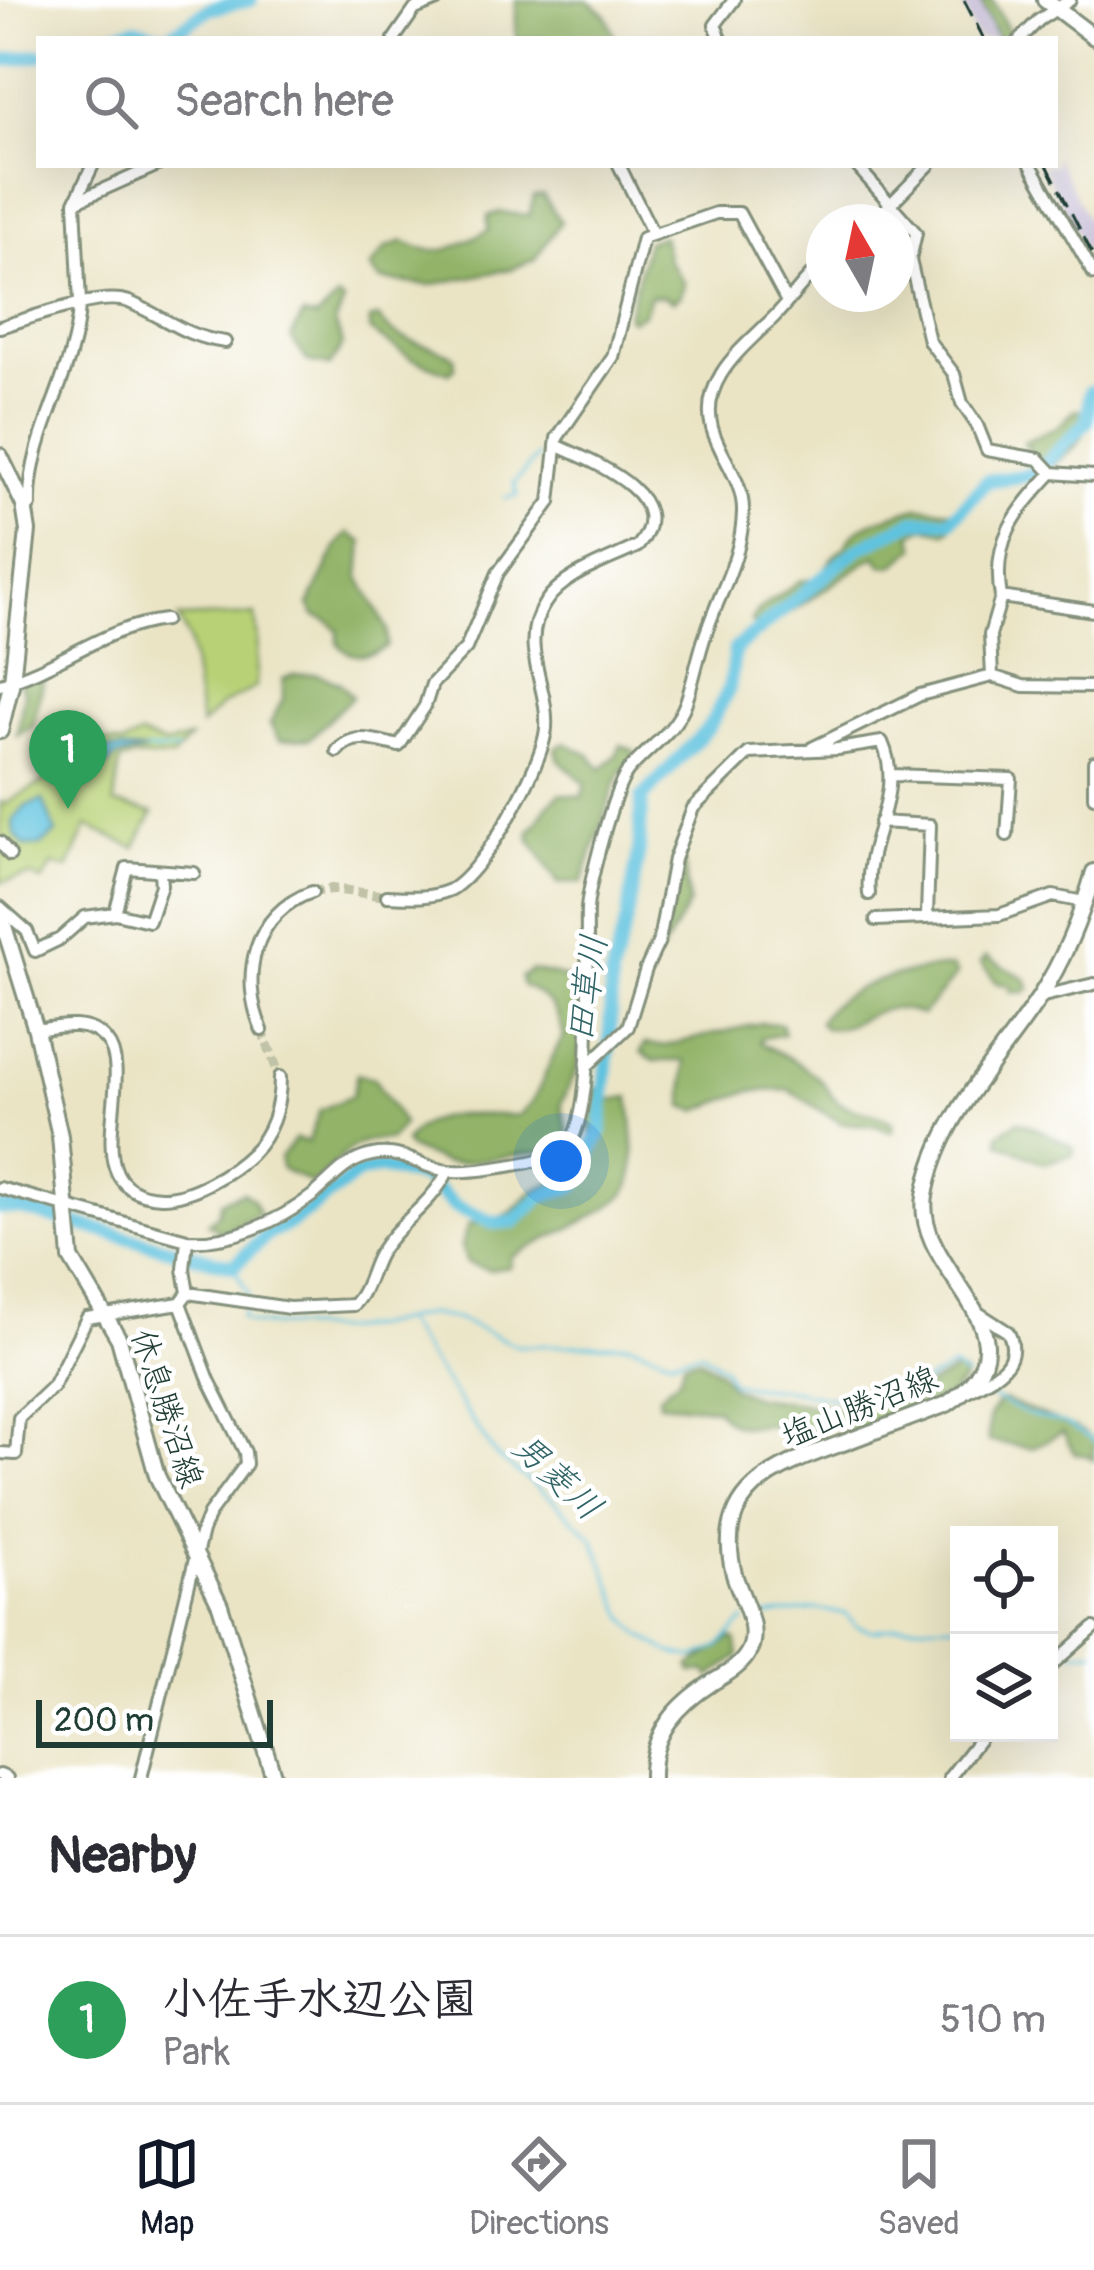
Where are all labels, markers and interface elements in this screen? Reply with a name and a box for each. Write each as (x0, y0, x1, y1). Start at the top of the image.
search box (36, 36, 1058, 168)
icon: search (78, 69, 144, 135)
text: Search here (174, 74, 394, 130)
north arrow (806, 204, 914, 312)
pin: 1 (29, 710, 107, 809)
water label: 田草川 (558, 932, 617, 1045)
your location (531, 1131, 591, 1191)
street label: 休息勝沼線 (122, 1324, 212, 1493)
street label: 塩山勝沼線 (775, 1357, 944, 1457)
water label: 男菱川 (502, 1424, 612, 1530)
map controls (950, 1526, 1058, 1742)
button: locate (950, 1526, 1058, 1634)
button: layers (950, 1634, 1058, 1742)
scale bar (36, 1694, 273, 1747)
text: 200 m (54, 1700, 154, 1741)
text: Nearby (48, 1824, 196, 1888)
text: 小佐手水辺公園 (162, 1972, 477, 2028)
text: 1 (79, 1995, 95, 2044)
text: 510 m (940, 1995, 1046, 2044)
text: Park (162, 2028, 230, 2077)
tab: Map (134, 2131, 200, 2244)
tab: Directions (469, 2131, 609, 2244)
tab: Saved (878, 2131, 960, 2244)

